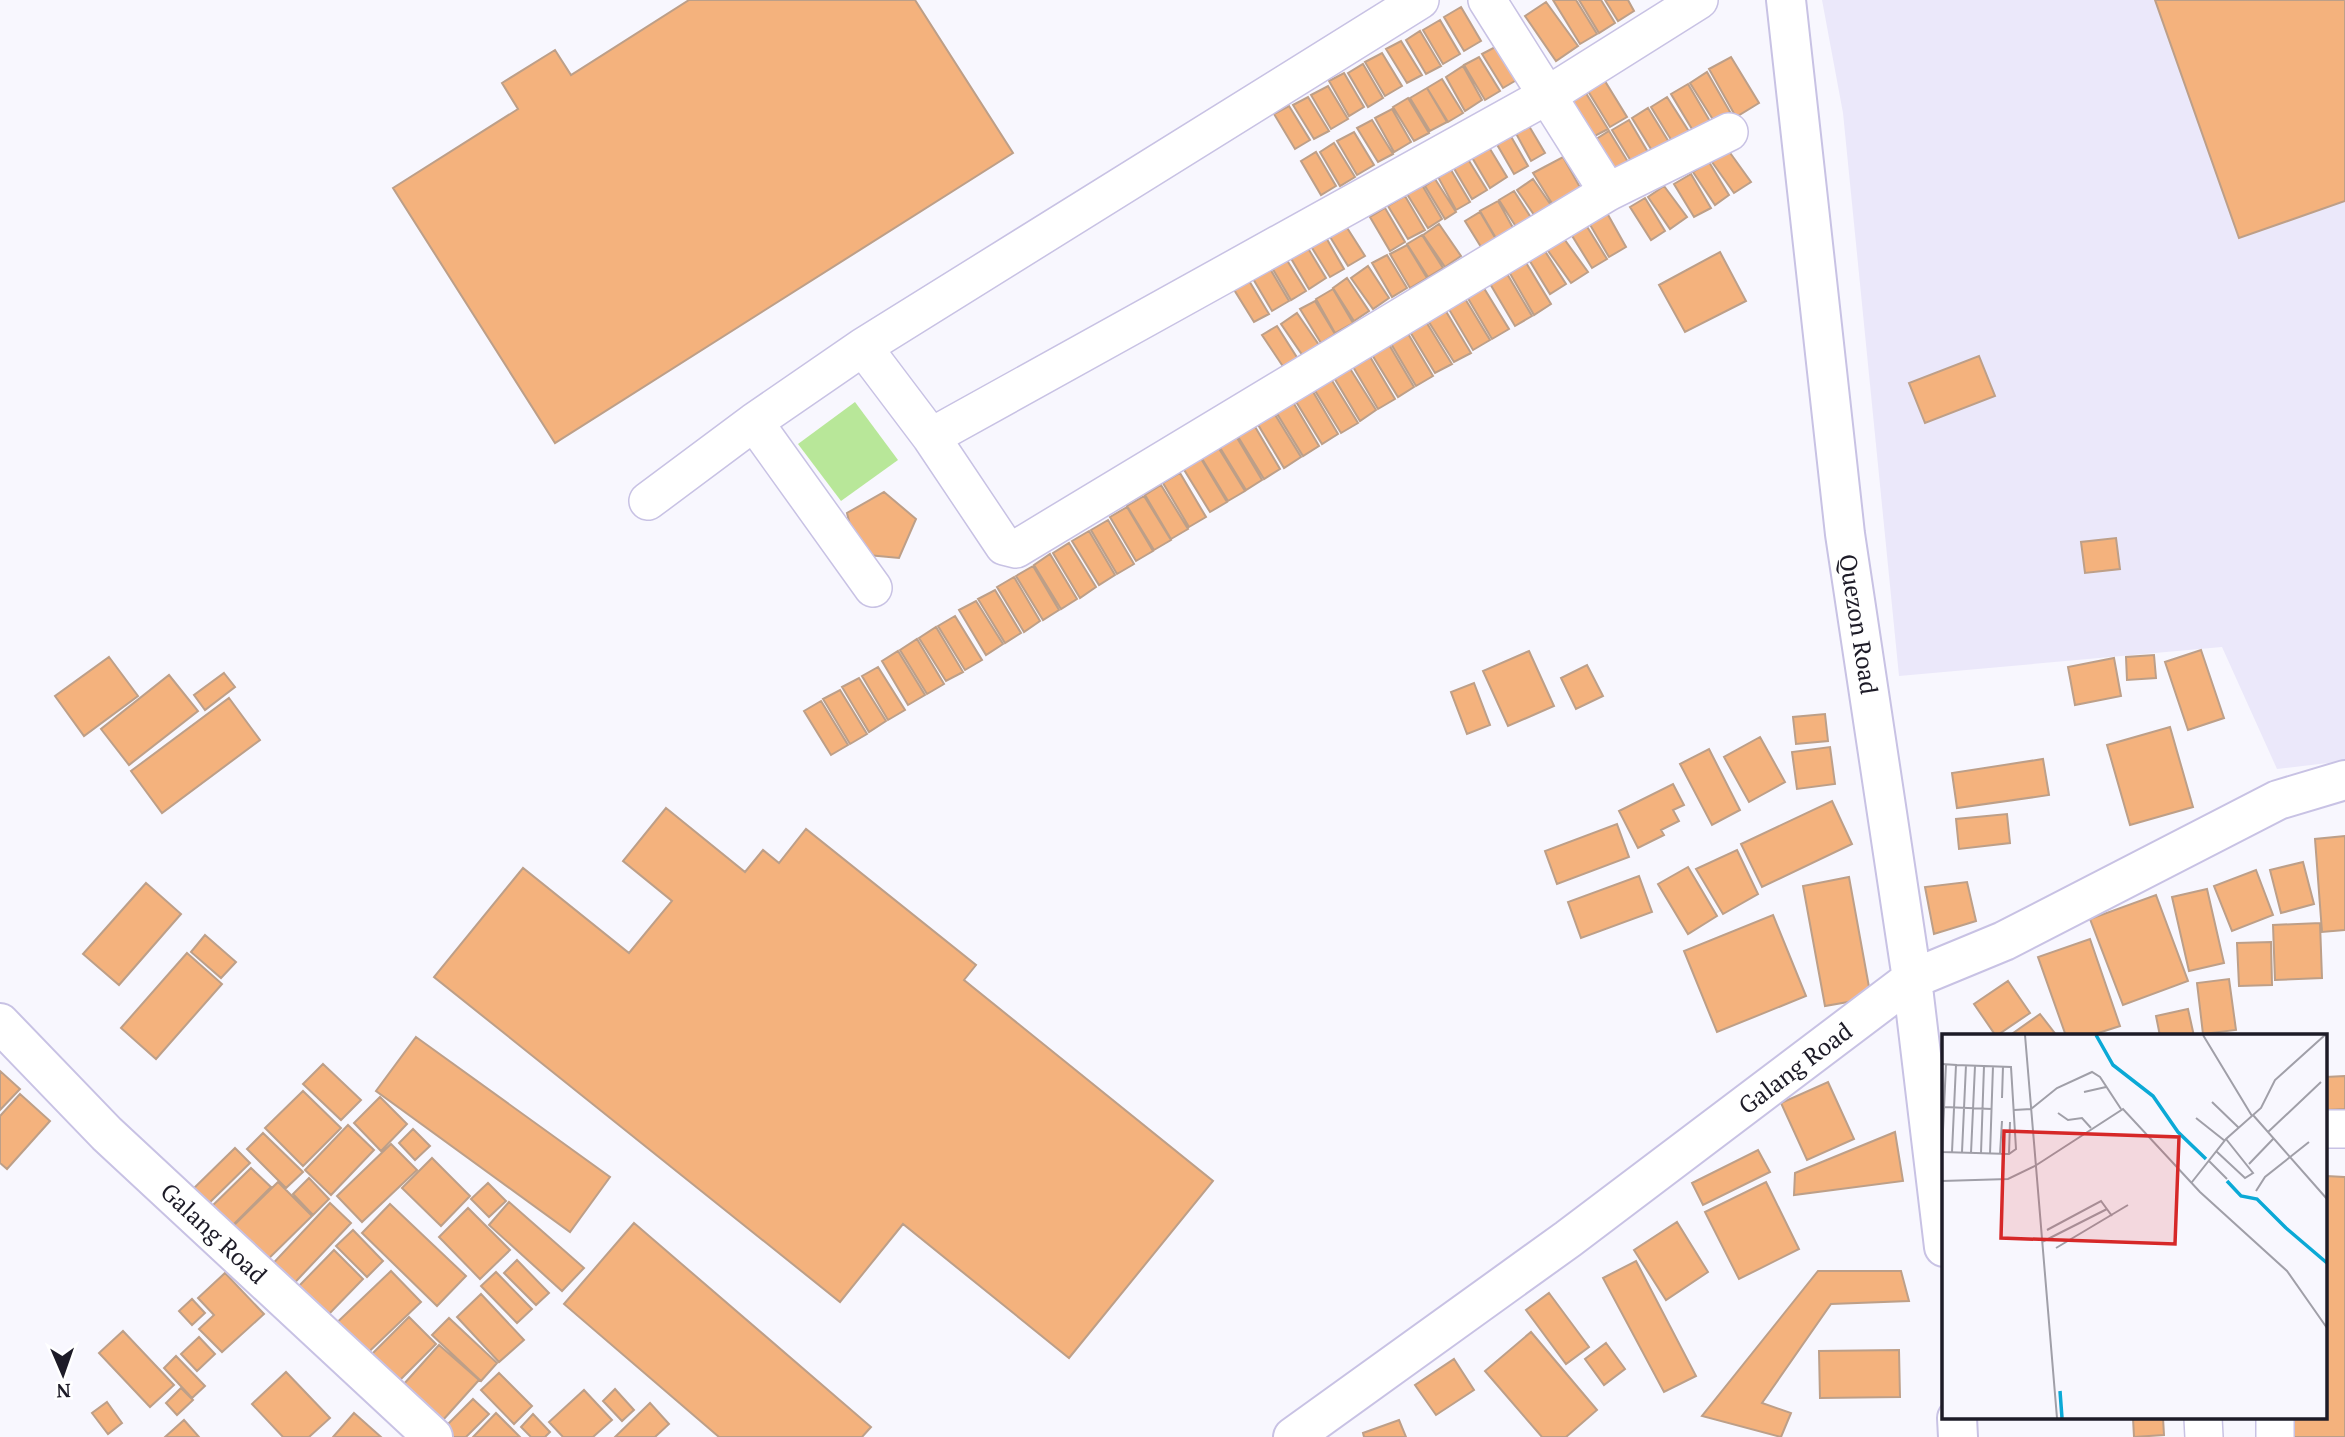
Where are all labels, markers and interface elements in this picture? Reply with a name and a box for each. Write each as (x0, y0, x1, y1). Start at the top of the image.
street label: Quezon Road (1832, 552, 1886, 696)
street label: Galang Road (1732, 1015, 1858, 1121)
inset map (1942, 1034, 2328, 1420)
street label: Galang Road (154, 1176, 274, 1290)
north arrow (28, 1339, 98, 1409)
text: N (55, 1379, 71, 1404)

